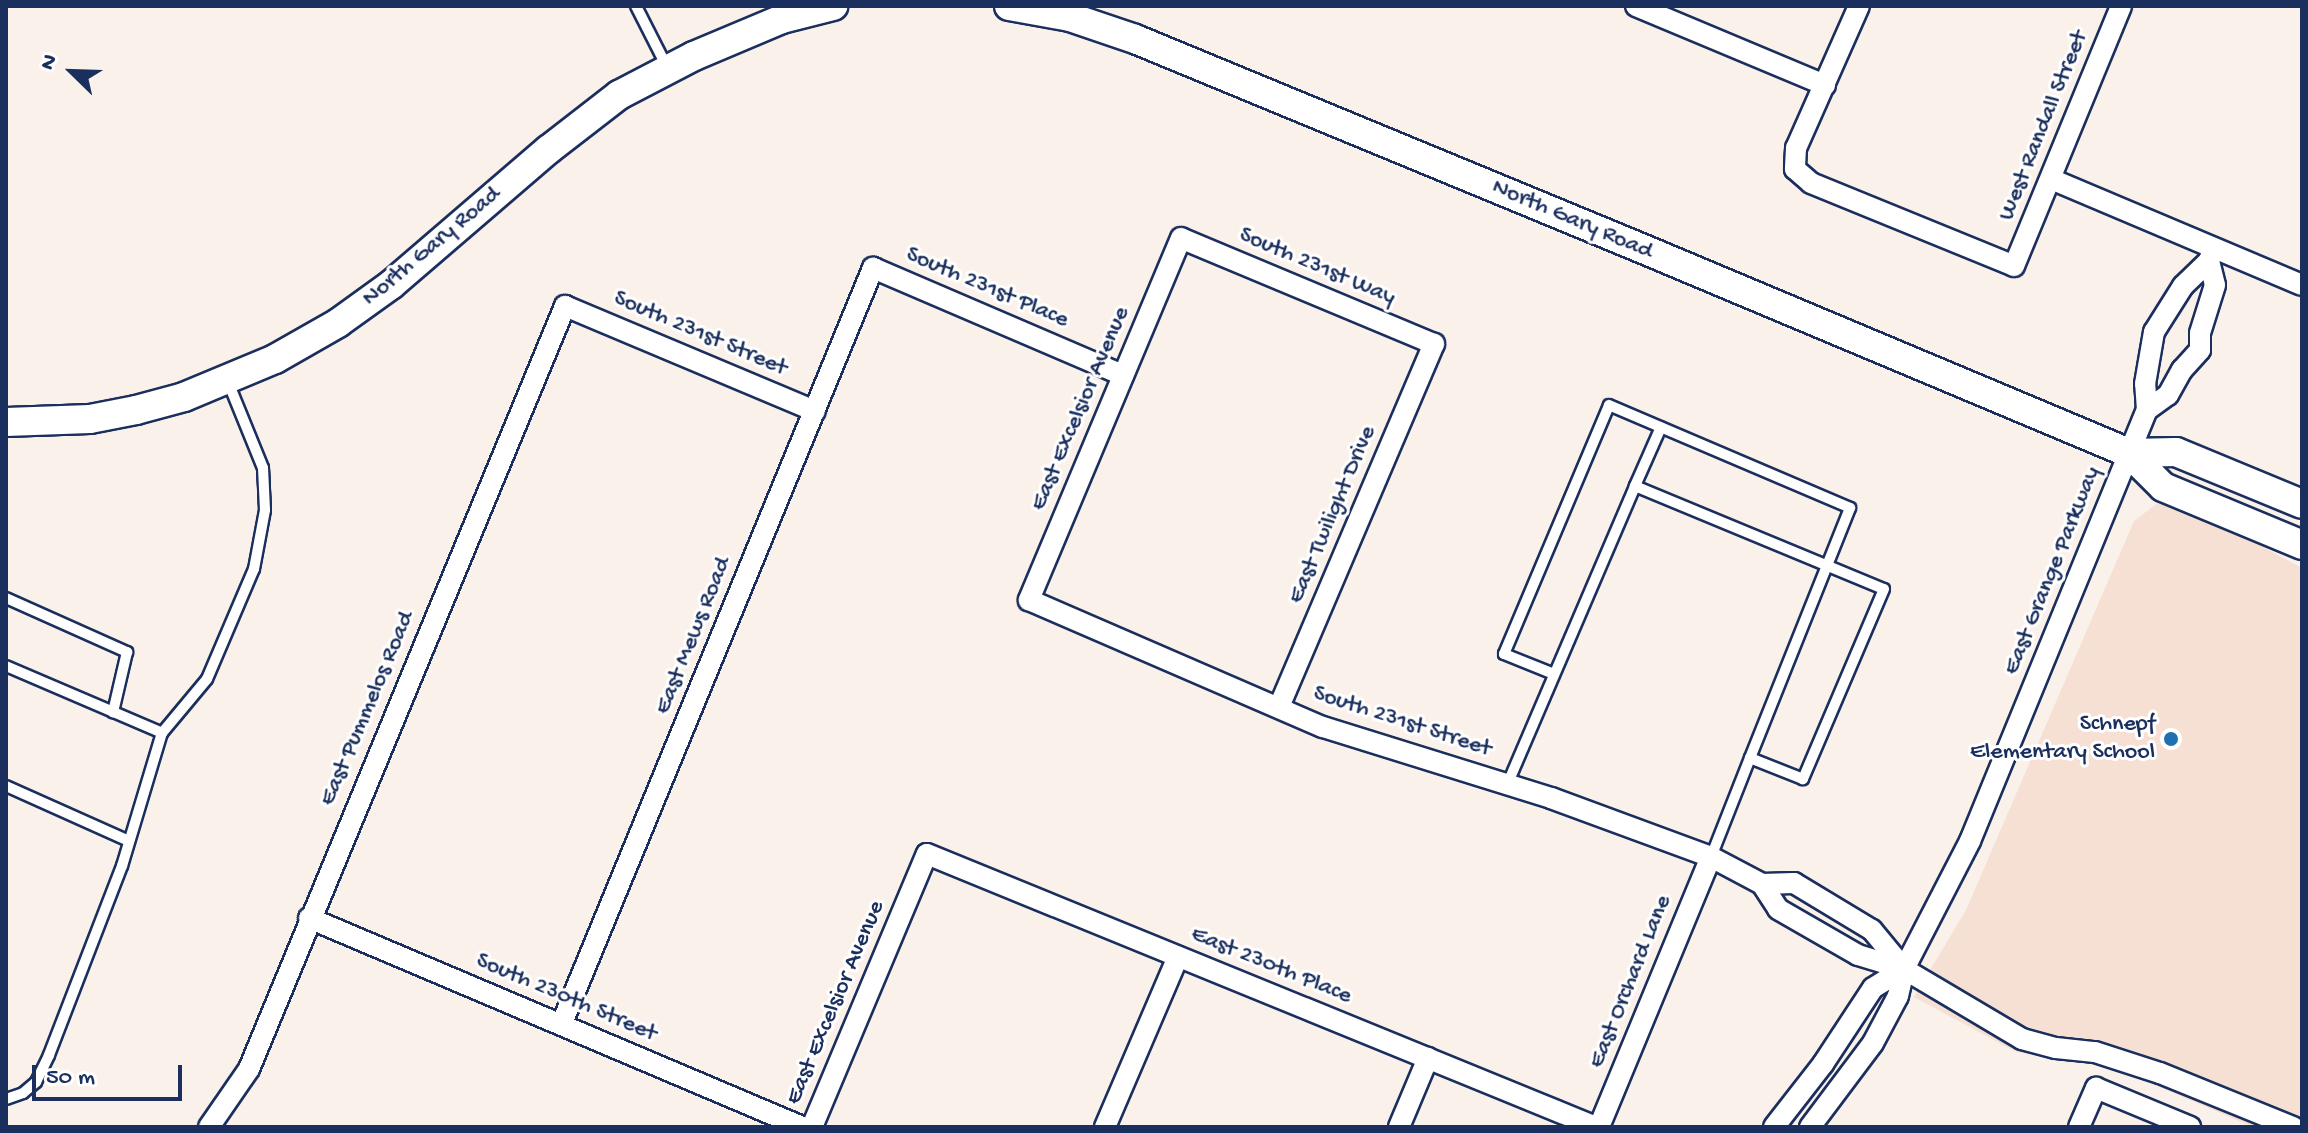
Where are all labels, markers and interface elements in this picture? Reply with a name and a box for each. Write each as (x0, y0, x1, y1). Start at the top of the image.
street label: West Randall Street (1993, 27, 2095, 225)
north arrow (32, 32, 112, 112)
text: N (35, 51, 65, 74)
street label: North Gary Road (1487, 173, 1657, 267)
street label: North Gary Road (357, 181, 507, 313)
street label: South 231st Way (1235, 221, 1399, 313)
street label: South 231st Place (901, 241, 1073, 335)
street label: South 231st Street (609, 285, 791, 383)
street label: East Excelsior Avenue (1025, 303, 1137, 515)
street label: East Twilight Drive (1283, 422, 1383, 608)
street label: East Grange Parkway (1998, 463, 2108, 679)
street label: East Mews Road (649, 553, 739, 719)
street label: East Pummelos Road (314, 608, 422, 810)
street label: South 231st Street (1309, 680, 1495, 764)
place label: Schnepf Elementary School (1970, 711, 2155, 767)
marker: Schnepf Elementary School (2162, 730, 2180, 748)
street label: East Orchard Lane (1583, 891, 1679, 1073)
street label: East Excelsior Avenue (780, 897, 892, 1109)
street label: East 230th Place (1186, 921, 1356, 1011)
street label: South 230th Street (471, 947, 661, 1049)
scale bar (36, 1049, 186, 1099)
text: 50 m (46, 1064, 95, 1093)

